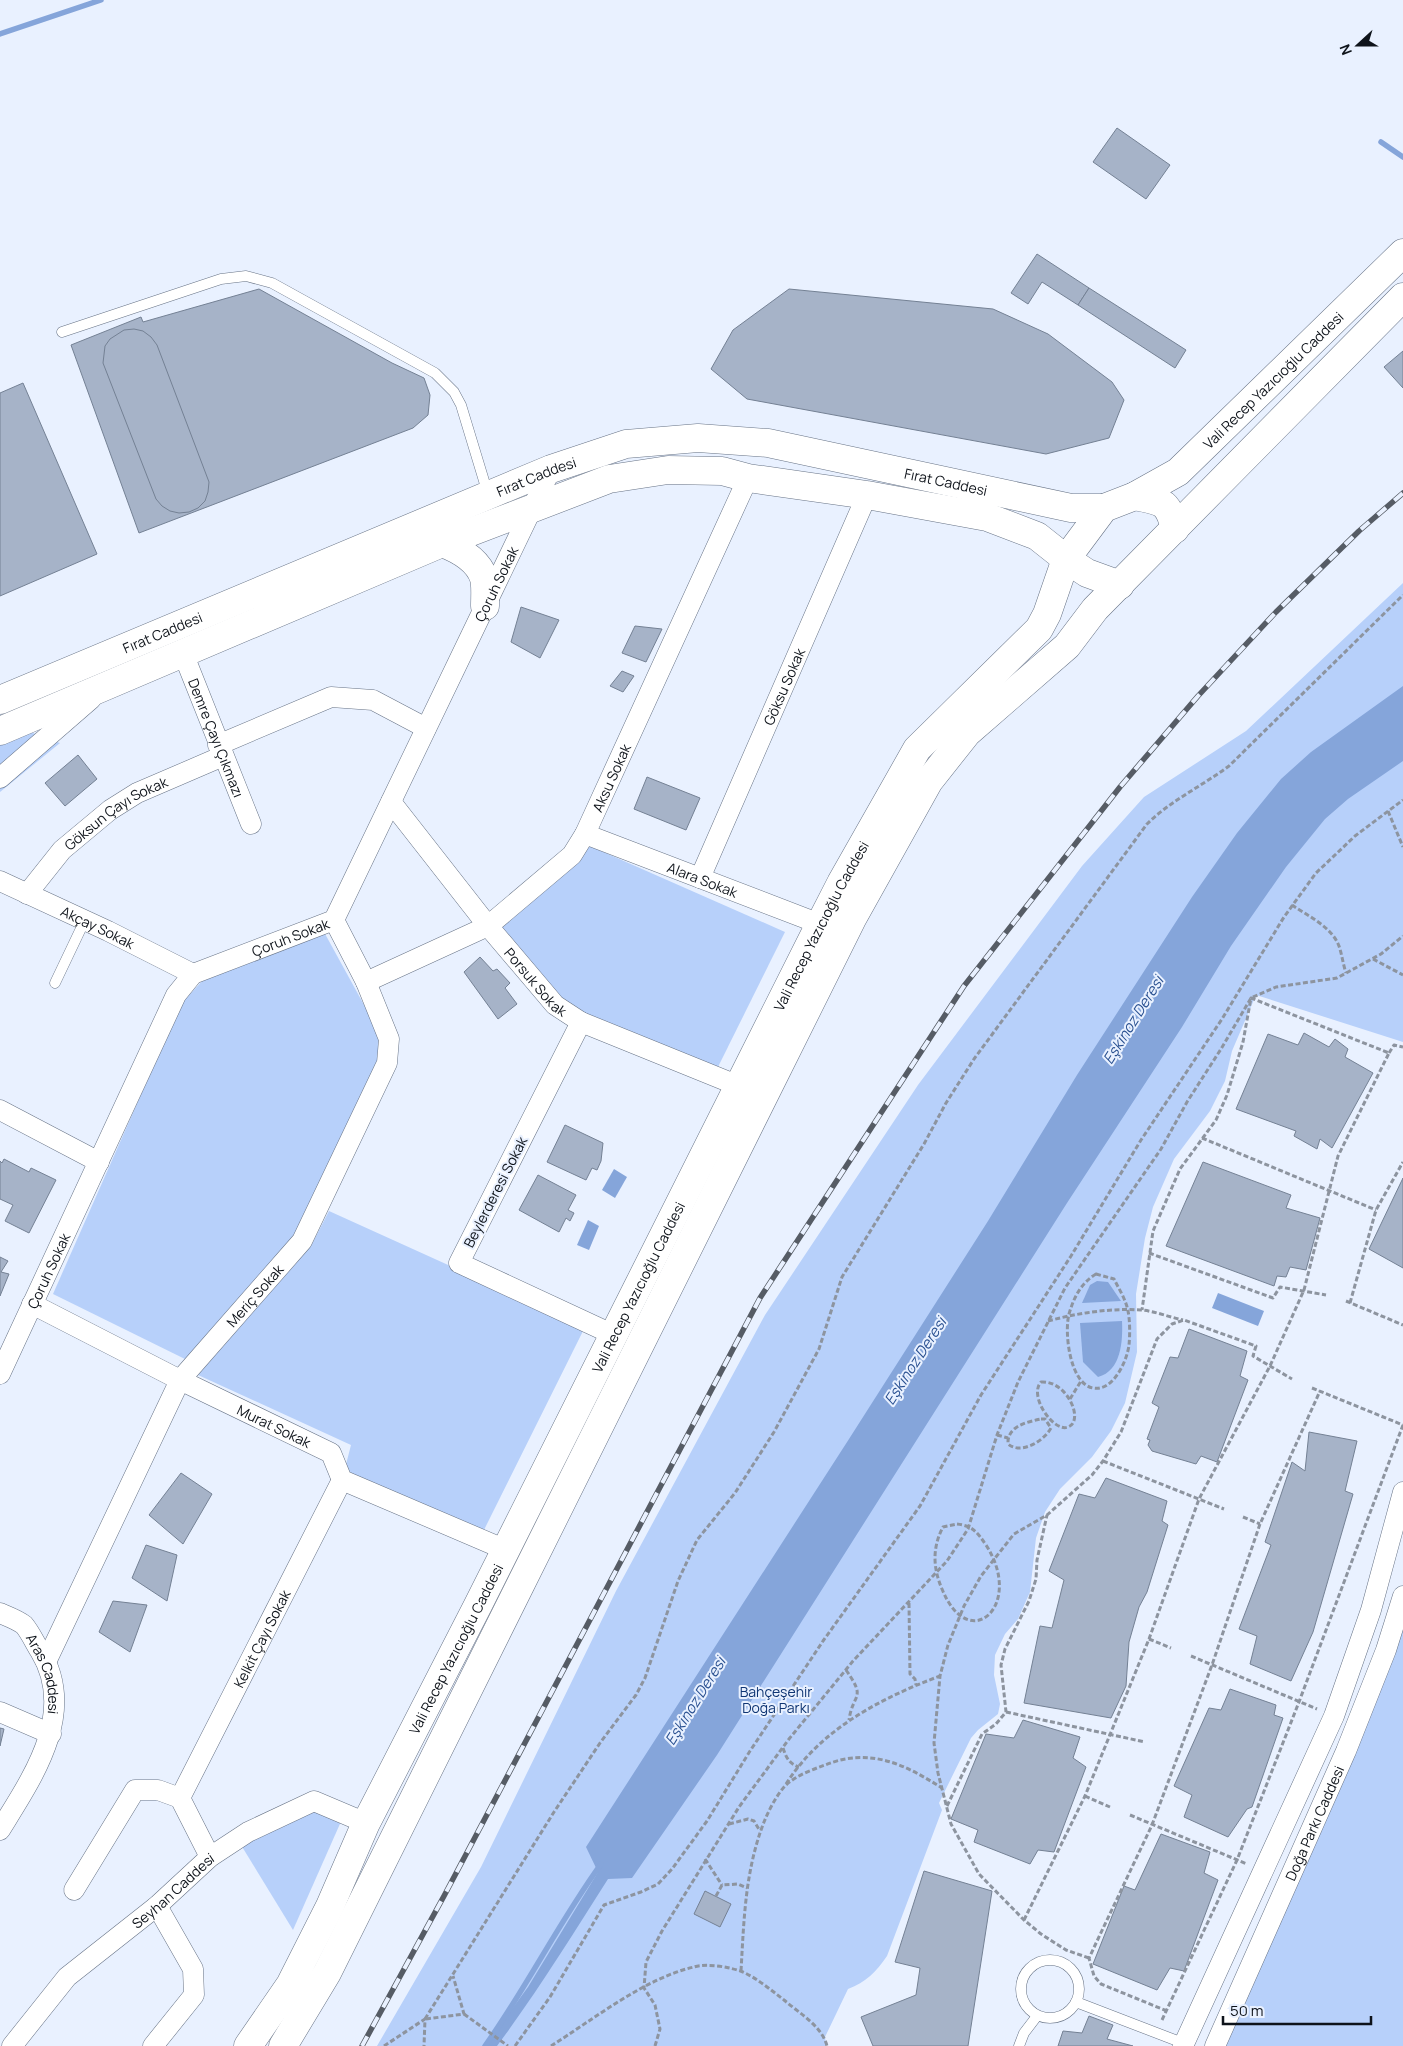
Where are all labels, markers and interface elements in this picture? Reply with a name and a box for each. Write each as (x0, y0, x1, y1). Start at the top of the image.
north arrow (1333, 20, 1383, 70)
text: N (1335, 42, 1356, 58)
street label: Vali Recep Yazıcıoğlu Caddesi (1198, 307, 1347, 452)
street label: Fırat Caddesi (493, 452, 578, 500)
street label: Fırat Caddesi (903, 463, 989, 499)
street label: Çoruh Sokak (470, 542, 522, 625)
street label: Fırat Caddesi (120, 607, 205, 657)
street label: Göksu Sokak (758, 644, 809, 728)
street label: Demre Çayı Çıkmazı (184, 675, 249, 800)
street label: Aksu Sokak (587, 740, 635, 815)
street label: Göksun Çayı Sokak (60, 771, 171, 854)
street label: Vali Recep Yazıcıoğlu Caddesi (769, 837, 873, 1014)
street label: Alara Sokak (665, 857, 742, 902)
street label: Akçay Sokak (58, 901, 139, 953)
street label: Çoruh Sokak (249, 913, 333, 960)
street label: Porsuk Sokak (501, 943, 572, 1021)
water label: Eşkinoz Deresi (1098, 970, 1170, 1068)
street label: Beylerderesi Sokak (459, 1132, 532, 1251)
street label: Vali Recep Yazıcıoğlu Caddesi (587, 1198, 689, 1376)
street label: Çoruh Sokak (22, 1229, 74, 1312)
street label: Meriç Sokak (222, 1259, 288, 1331)
water label: Eşkinoz Deresi (879, 1311, 952, 1409)
street label: Murat Sokak (234, 1400, 315, 1452)
street label: Vali Recep Yazıcıoğlu Caddesi (404, 1560, 507, 1737)
street label: Kelkit Çayı Sokak (228, 1585, 295, 1691)
street label: Aras Caddesi (22, 1630, 64, 1715)
water label: Eşkinoz Deresi (660, 1651, 732, 1749)
park label: Bahçeşehir Doğa Parkı (740, 1682, 812, 1717)
street label: Doğa Parkı Caddesi (1280, 1763, 1348, 1883)
street label: Seyhan Caddesi (127, 1848, 217, 1932)
scale bar (1223, 1994, 1370, 2026)
text: 50 m (1230, 2000, 1264, 2021)

